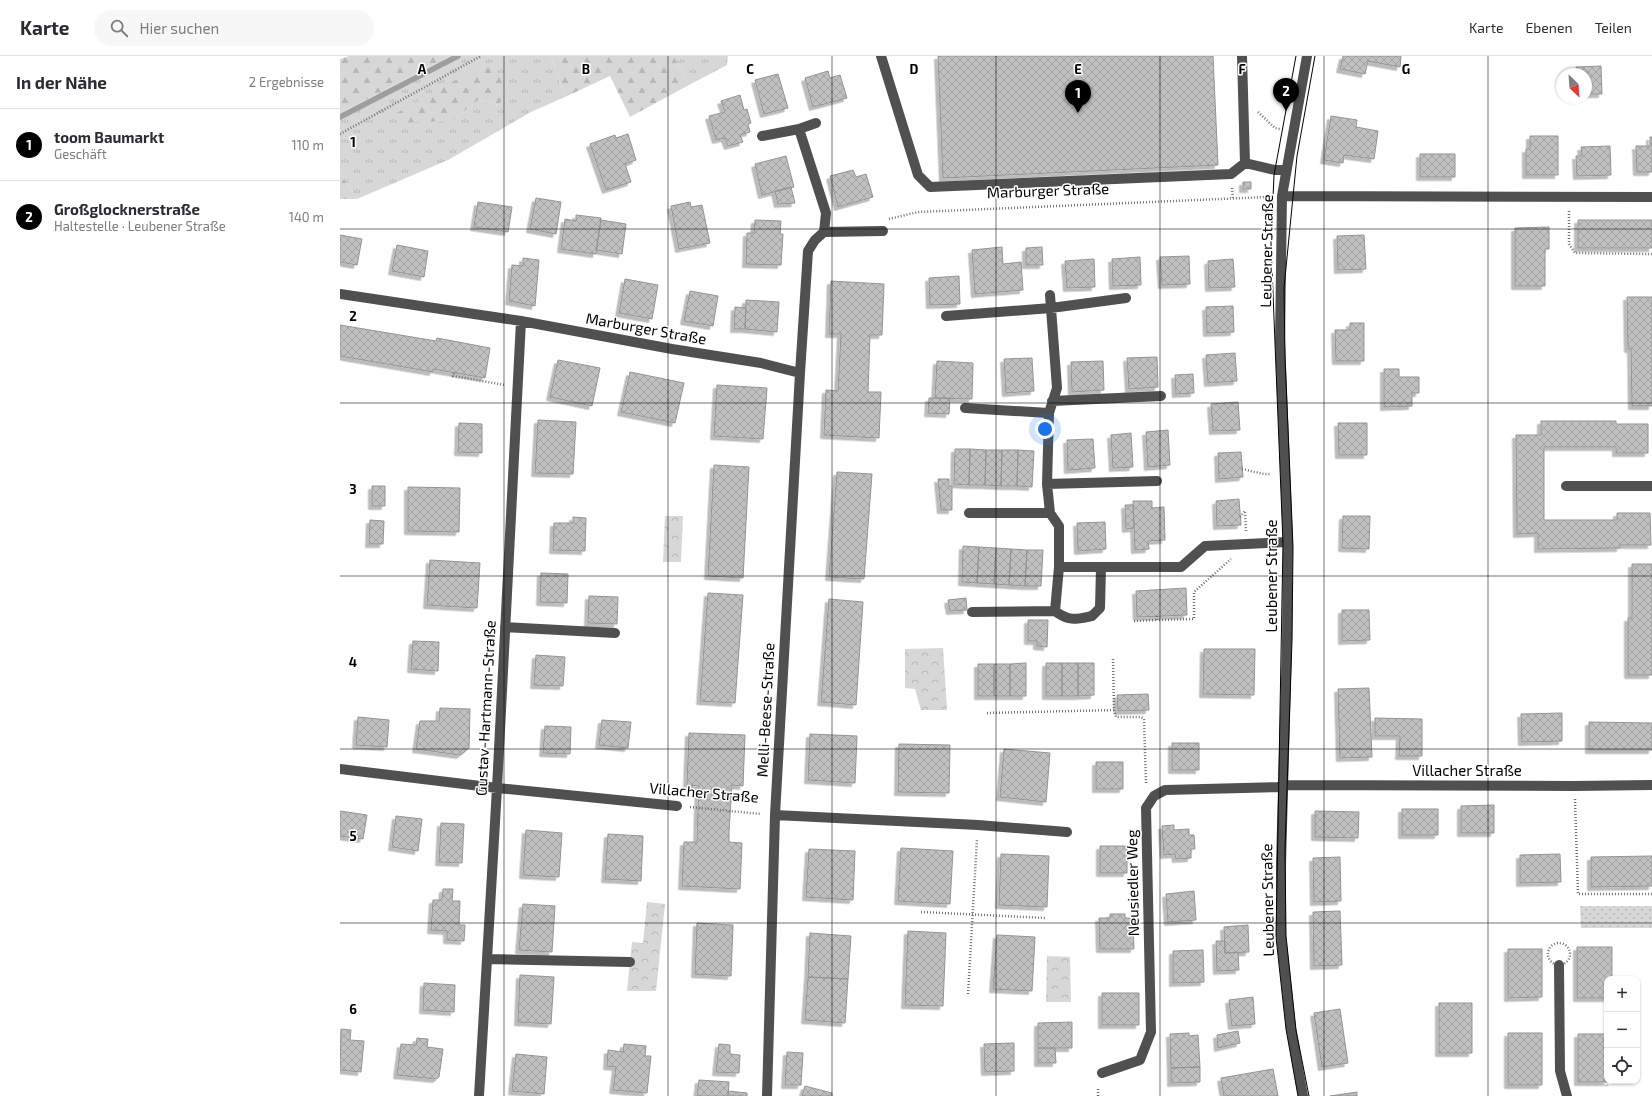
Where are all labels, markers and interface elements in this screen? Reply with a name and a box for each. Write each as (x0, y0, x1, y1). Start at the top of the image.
search box (94, 10, 374, 46)
text: Karte (20, 16, 70, 39)
icon: search (108, 17, 130, 39)
text: Hier suchen (140, 19, 219, 37)
text: Karte (1469, 19, 1504, 36)
text: Ebenen (1526, 19, 1573, 36)
text: Teilen (1595, 19, 1632, 36)
text: A (418, 61, 427, 77)
text: B (582, 61, 590, 77)
text: C (746, 61, 754, 77)
text: D (910, 61, 919, 77)
text: E (1074, 61, 1082, 77)
text: F (1238, 61, 1246, 77)
text: G (1402, 61, 1410, 77)
north arrow (1556, 68, 1592, 104)
text: In der Nähe (16, 72, 107, 92)
text: 2 Ergebnisse (249, 74, 324, 90)
pin: 2 (1273, 78, 1299, 111)
pin: 1 (1065, 80, 1091, 113)
text: toom Baumarkt (54, 128, 164, 146)
text: 1 (350, 134, 356, 150)
text: 1 (26, 137, 32, 153)
text: 110 m (292, 137, 324, 153)
text: Geschäft (54, 146, 107, 162)
street label: Marburger Straße (987, 179, 1109, 201)
street label: Leubener Straße (1256, 194, 1276, 308)
text: Großglocknerstraße (54, 200, 200, 218)
text: 2 (25, 209, 33, 225)
text: 140 m (289, 209, 324, 225)
text: Haltestelle · Leubener Straße (54, 218, 226, 234)
text: 2 (349, 308, 357, 324)
street label: Marburger Straße (584, 309, 708, 348)
your location (1035, 419, 1055, 439)
text: 3 (349, 481, 357, 497)
street label: Leubener Straße (1262, 519, 1280, 633)
street label: Gustav-Hartmann-Straße (471, 620, 499, 796)
street label: Melli-Beese-Straße (752, 642, 778, 778)
text: 4 (349, 654, 357, 670)
street label: Villacher Straße (1412, 761, 1522, 779)
street label: Villacher Straße (649, 778, 759, 806)
text: 5 (349, 828, 357, 844)
street label: Neusiedler Weg (1122, 829, 1142, 937)
street label: Leubener Straße (1257, 843, 1277, 957)
map controls (1604, 976, 1640, 1084)
button: + (1604, 976, 1640, 1012)
text: 6 (349, 1001, 357, 1017)
button: − (1604, 1012, 1640, 1048)
button: locate (1604, 1048, 1640, 1084)

